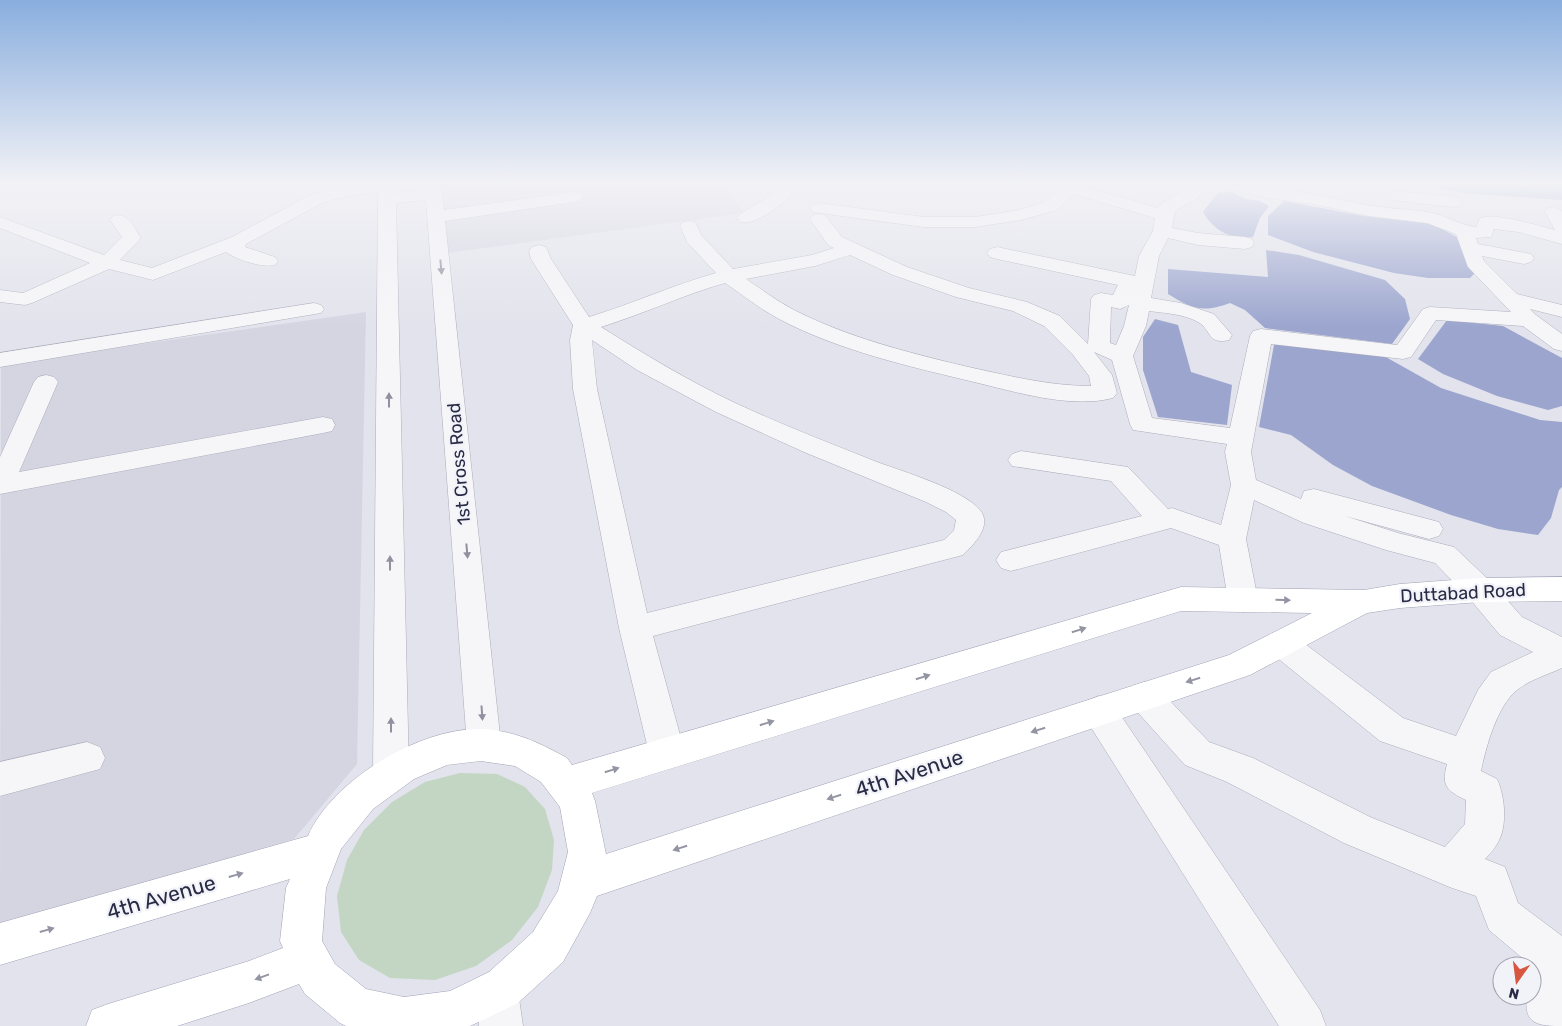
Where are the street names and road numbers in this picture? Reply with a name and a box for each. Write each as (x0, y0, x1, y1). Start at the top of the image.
street label: 1st Cross Road (443, 402, 475, 526)
street label: Duttabad Road (1400, 579, 1526, 607)
street label: 4th Avenue (852, 744, 966, 802)
street label: 4th Avenue (104, 870, 218, 924)

